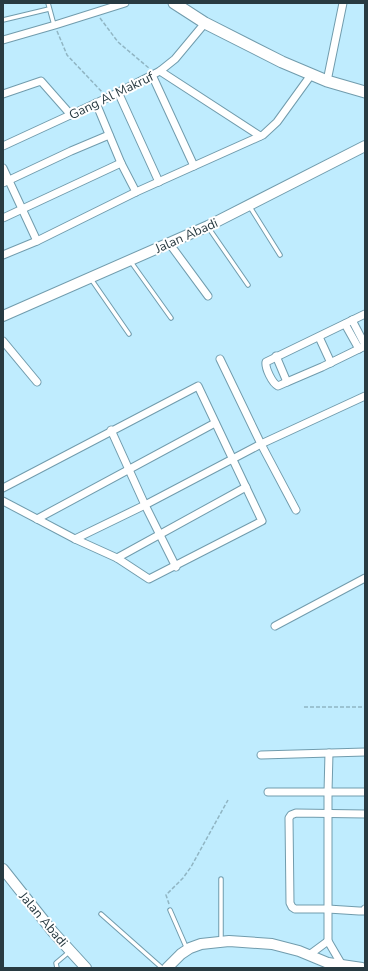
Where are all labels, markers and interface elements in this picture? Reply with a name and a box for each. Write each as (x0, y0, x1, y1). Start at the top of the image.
street label: Gang Al Makruf (66, 67, 157, 124)
street label: Jalan Abadi (151, 214, 221, 258)
street label: Jalan Abadi (14, 887, 72, 951)

